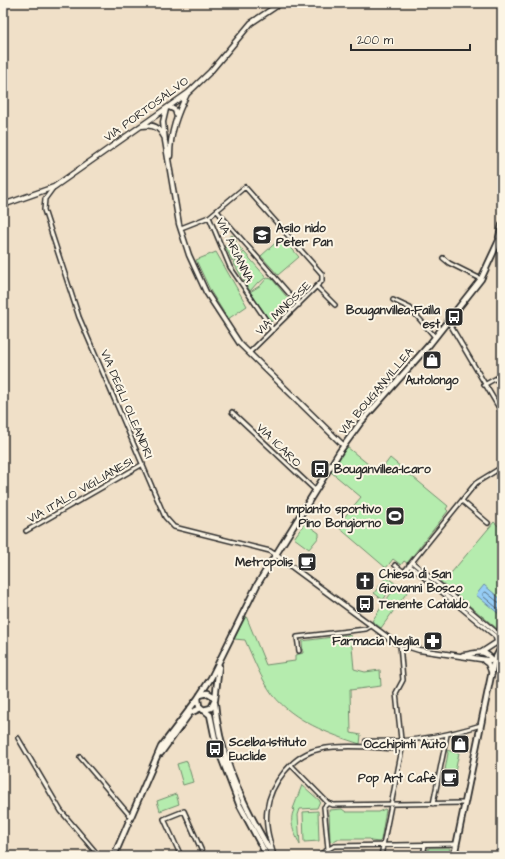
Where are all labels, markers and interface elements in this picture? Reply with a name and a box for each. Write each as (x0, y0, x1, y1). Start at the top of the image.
scale bar (351, 26, 470, 52)
text: 200 m (357, 32, 394, 49)
street label: VIA PORTOSALVO (100, 73, 192, 146)
street label: VIA ARIANNA (211, 215, 258, 286)
place label: Asilo nido Peter Pan (276, 220, 333, 251)
school or university icon: Asilo nido Peter Pan (251, 224, 273, 246)
street label: VIA MINOSSE (252, 277, 315, 339)
place label: Bouganvillea-Failla est (346, 302, 441, 333)
bus stop icon: Bouganvillea-Failla est (443, 306, 465, 328)
street label: VIA BOUGANVILLEA (335, 344, 418, 439)
street label: VIA DEGLI OLEANDRI (96, 347, 157, 461)
shop icon: Autolongo (421, 349, 443, 371)
place label: Autolongo (406, 372, 459, 391)
street label: VIA ICARO (252, 420, 305, 471)
street label: VIA ITALO VIGLIANESI (24, 453, 136, 528)
bus stop icon: Bouganvillea-Icaro (309, 458, 331, 480)
place label: Bouganvillea-Icaro (334, 461, 431, 480)
place label: Impianto sportivo Pino Bongiorno (287, 501, 381, 534)
sports icon: Impianto sportivo Pino Bongiorno (384, 505, 406, 527)
cafe icon: Metropolis (296, 551, 318, 573)
place label: Metropolis (235, 554, 293, 572)
place label: Chiesa di San Giovanni Bosco (379, 566, 463, 597)
church icon: Chiesa di San Giovanni Bosco (354, 570, 376, 592)
bus stop icon: Tenente Cataldo (354, 593, 376, 615)
place label: Tenente Cataldo (378, 596, 468, 613)
pharmacy icon: Farmacia Neglia (422, 630, 444, 652)
place label: Farmacia Neglia (332, 633, 420, 652)
shop icon: Occhipinti Auto (449, 733, 471, 755)
place label: Scelba-Istituto Euclide (228, 734, 307, 765)
place label: Occhipinti Auto (364, 736, 446, 754)
bus stop icon: Scelba-Istituto Euclide (204, 738, 226, 760)
cafe icon: Pop Art Cafè (439, 767, 461, 789)
place label: Pop Art Cafè (358, 770, 437, 788)

